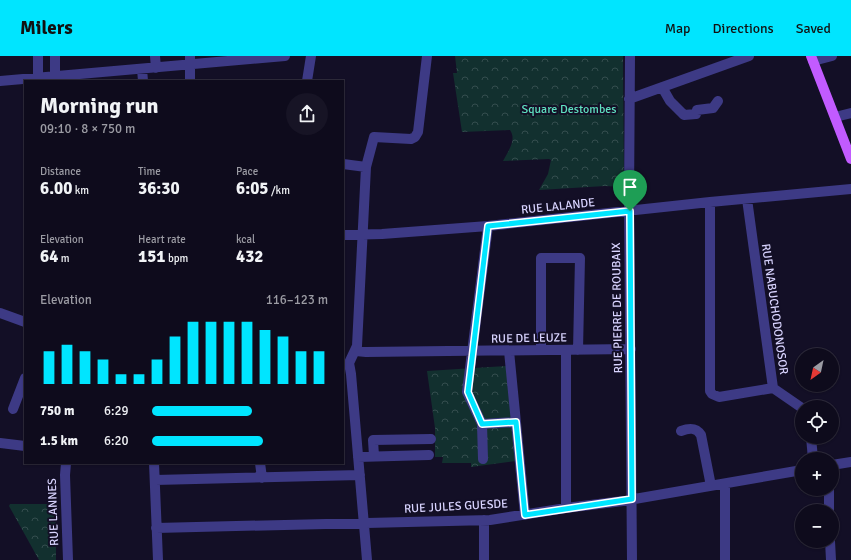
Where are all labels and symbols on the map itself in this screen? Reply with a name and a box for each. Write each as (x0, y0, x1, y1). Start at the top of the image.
park label: Square Destombes (521, 102, 617, 117)
pin (613, 170, 647, 211)
street label: RUE LALANDE (520, 195, 596, 218)
street label: RUE PIERRE DE ROUBAIX (609, 242, 626, 374)
street label: RUE NABUCHODONOSOR (758, 243, 791, 375)
street label: RUE DE LEUZE (491, 330, 567, 347)
north arrow (795, 348, 839, 392)
street label: RUE LANNES (45, 478, 62, 546)
street label: RUE JULES GUESDE (404, 496, 509, 517)

